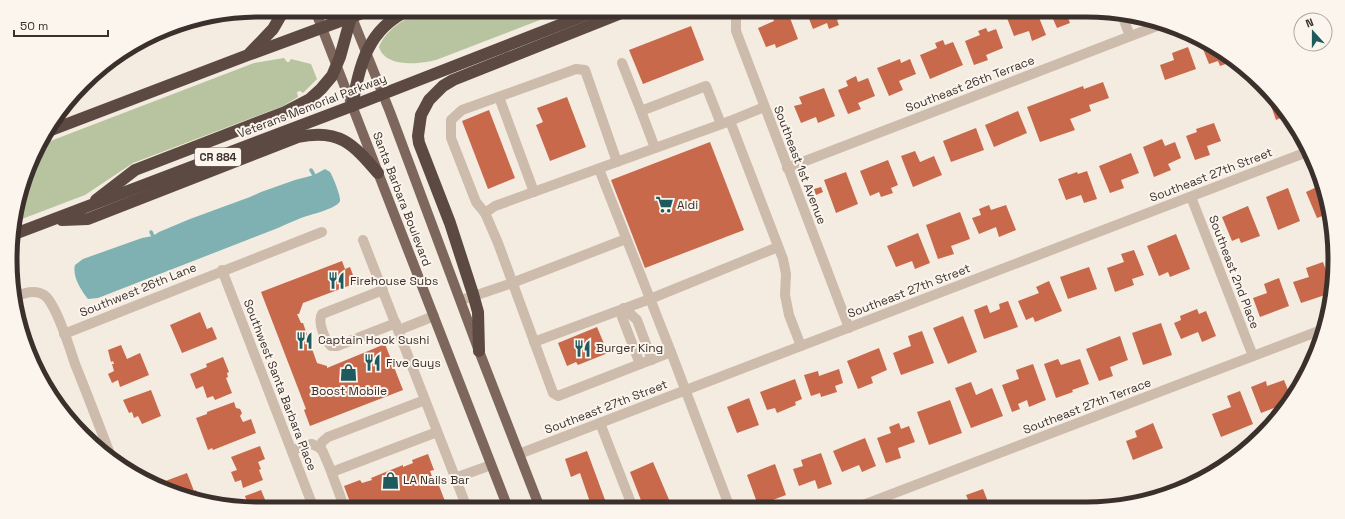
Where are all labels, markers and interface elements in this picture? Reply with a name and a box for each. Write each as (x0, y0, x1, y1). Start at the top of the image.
scale bar (14, 12, 108, 38)
north arrow (1293, 12, 1333, 52)
text: N (1303, 15, 1315, 31)
text: 50 m (20, 18, 48, 34)
street label: Southeast 26th Terrace (903, 52, 1037, 116)
street label: Veterans Memorial Parkway (235, 70, 389, 142)
street label: Southeast 1st Avenue (770, 103, 830, 227)
street label: Santa Barbara Boulevard (369, 129, 435, 269)
street label: Southeast 27th Street (1147, 144, 1275, 206)
road number: CR 884 (195, 148, 241, 166)
supermarket icon: Aldi (654, 195, 674, 215)
place label: Aldi (677, 197, 698, 213)
street label: Southeast 2nd Place (1205, 213, 1263, 331)
street label: Southwest 26th Lane (77, 259, 199, 321)
street label: Southeast 27th Street (845, 260, 973, 322)
restaurant icon: Firehouse Subs (327, 271, 347, 291)
place label: Firehouse Subs (350, 273, 438, 289)
street label: Southwest Santa Barbara Place (240, 297, 320, 473)
restaurant icon: Captain Hook Sushi (295, 330, 315, 350)
place label: Captain Hook Sushi (318, 332, 429, 348)
restaurant icon: Burger King (573, 338, 593, 358)
place label: Burger King (596, 340, 663, 356)
restaurant icon: Five Guys (363, 353, 383, 373)
place label: Five Guys (386, 355, 441, 371)
shop icon: Boost Mobile (339, 362, 359, 382)
street label: Southeast 27th Terrace (1021, 374, 1153, 438)
street label: Southeast 27th Street (542, 376, 670, 438)
place label: Boost Mobile (311, 383, 387, 399)
shop icon: LA Nails Bar (380, 470, 400, 490)
place label: LA Nails Bar (403, 472, 470, 488)

